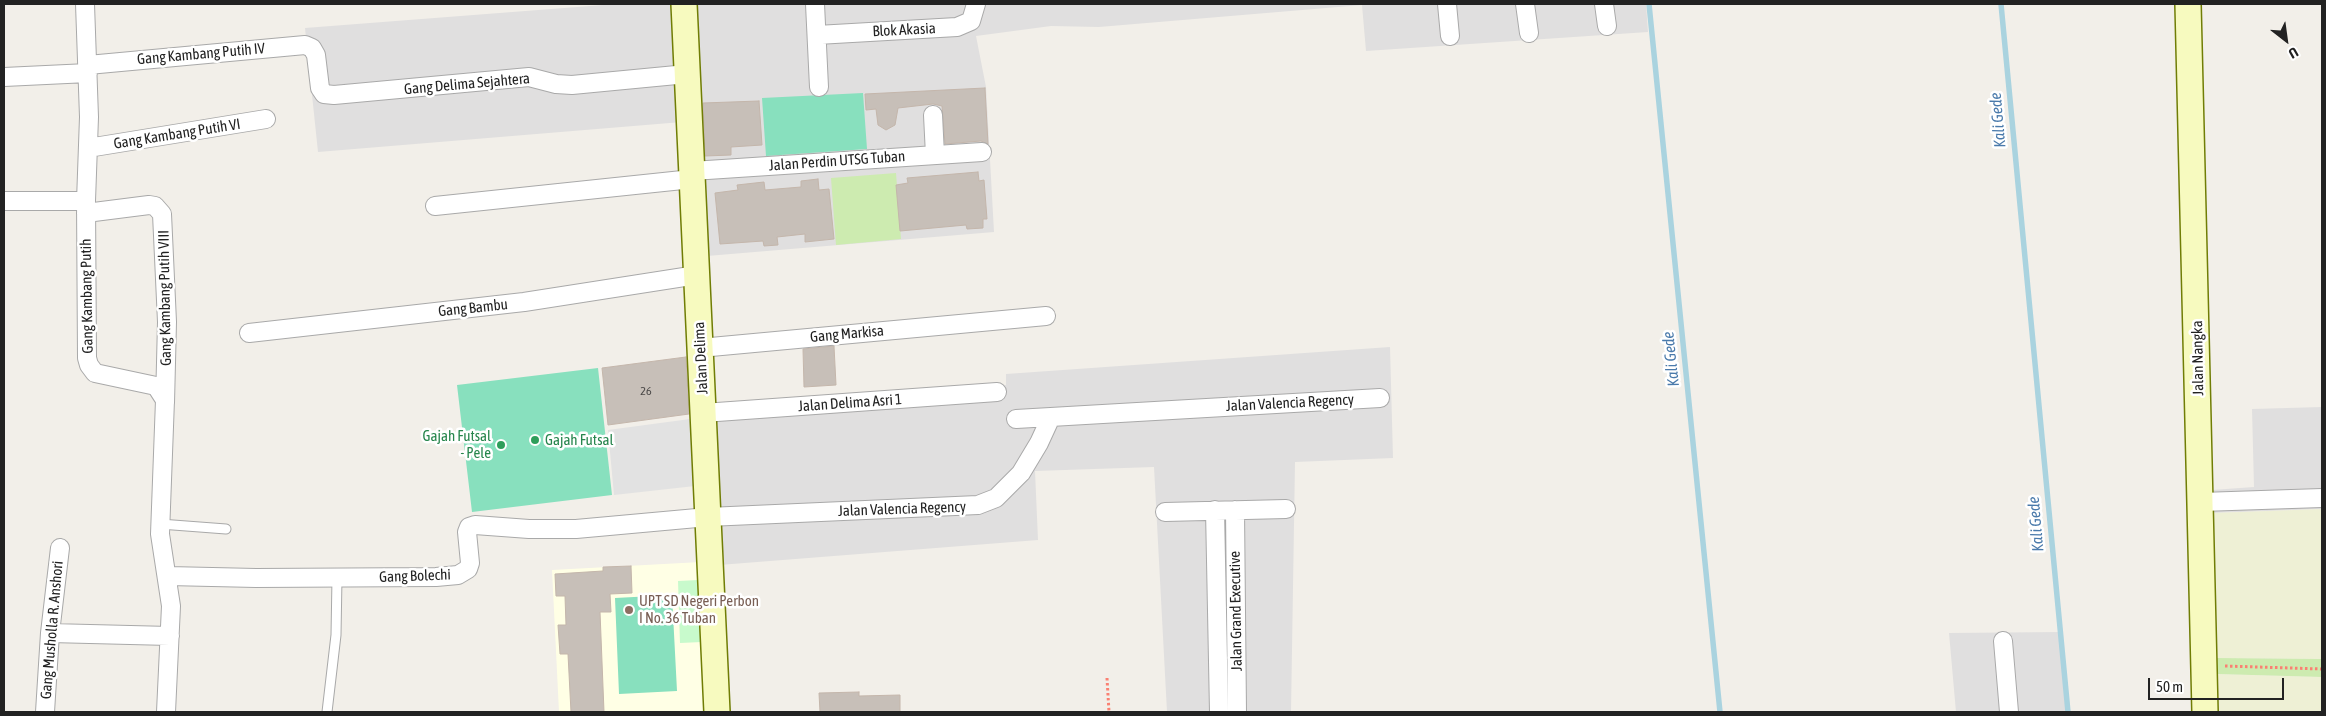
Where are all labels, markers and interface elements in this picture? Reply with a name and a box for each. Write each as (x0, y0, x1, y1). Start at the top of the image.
north arrow (2261, 15, 2311, 65)
street label: Blok Akasia (872, 19, 936, 41)
street label: Gang Kambang Putih IV (136, 39, 266, 69)
text: U (2286, 44, 2301, 62)
street label: Gang Delima Sejahtera (403, 70, 531, 98)
water label: Kali Gede (1986, 92, 2010, 148)
street label: Gang Kambang Putih VI (112, 115, 242, 153)
street label: Jalan Perdin UTSG Tuban (768, 147, 906, 175)
street label: Gang Kambang Putih VIII (155, 230, 175, 366)
street label: Gang Kambang Putih (77, 238, 97, 354)
street label: Gang Bambu (437, 295, 509, 321)
street label: Jalan Nangka (2188, 320, 2208, 396)
street label: Jalan Delima (690, 321, 712, 395)
street label: Gang Markisa (809, 322, 885, 346)
water label: Kali Gede (1659, 330, 1683, 388)
house number: 26 (640, 384, 652, 398)
street label: Jalan Delima Asri 1 (797, 390, 903, 416)
street label: Jalan Valencia Regency (1226, 391, 1354, 415)
place label: Gajah Futsal - Pele (423, 427, 491, 462)
place label: Gajah Futsal (545, 431, 613, 449)
marker: Gajah Futsal (529, 434, 541, 446)
marker: Gajah Futsal - Pele (495, 439, 507, 451)
water label: Kali Gede (2024, 496, 2048, 552)
street label: Jalan Valencia Regency (838, 498, 966, 520)
street label: Jalan Grand Executive (1226, 551, 1246, 671)
street label: Gang Musholla R. Anshori (37, 560, 67, 700)
street label: Gang Bolechi (379, 566, 451, 586)
place label: UPT SD Negeri Perbon I No. 36 Tuban (639, 592, 759, 627)
marker: UPT SD Negeri Perbon I No. 36 Tuban (623, 604, 635, 616)
scale bar (2151, 668, 2287, 700)
text: 50 m (2156, 678, 2183, 695)

